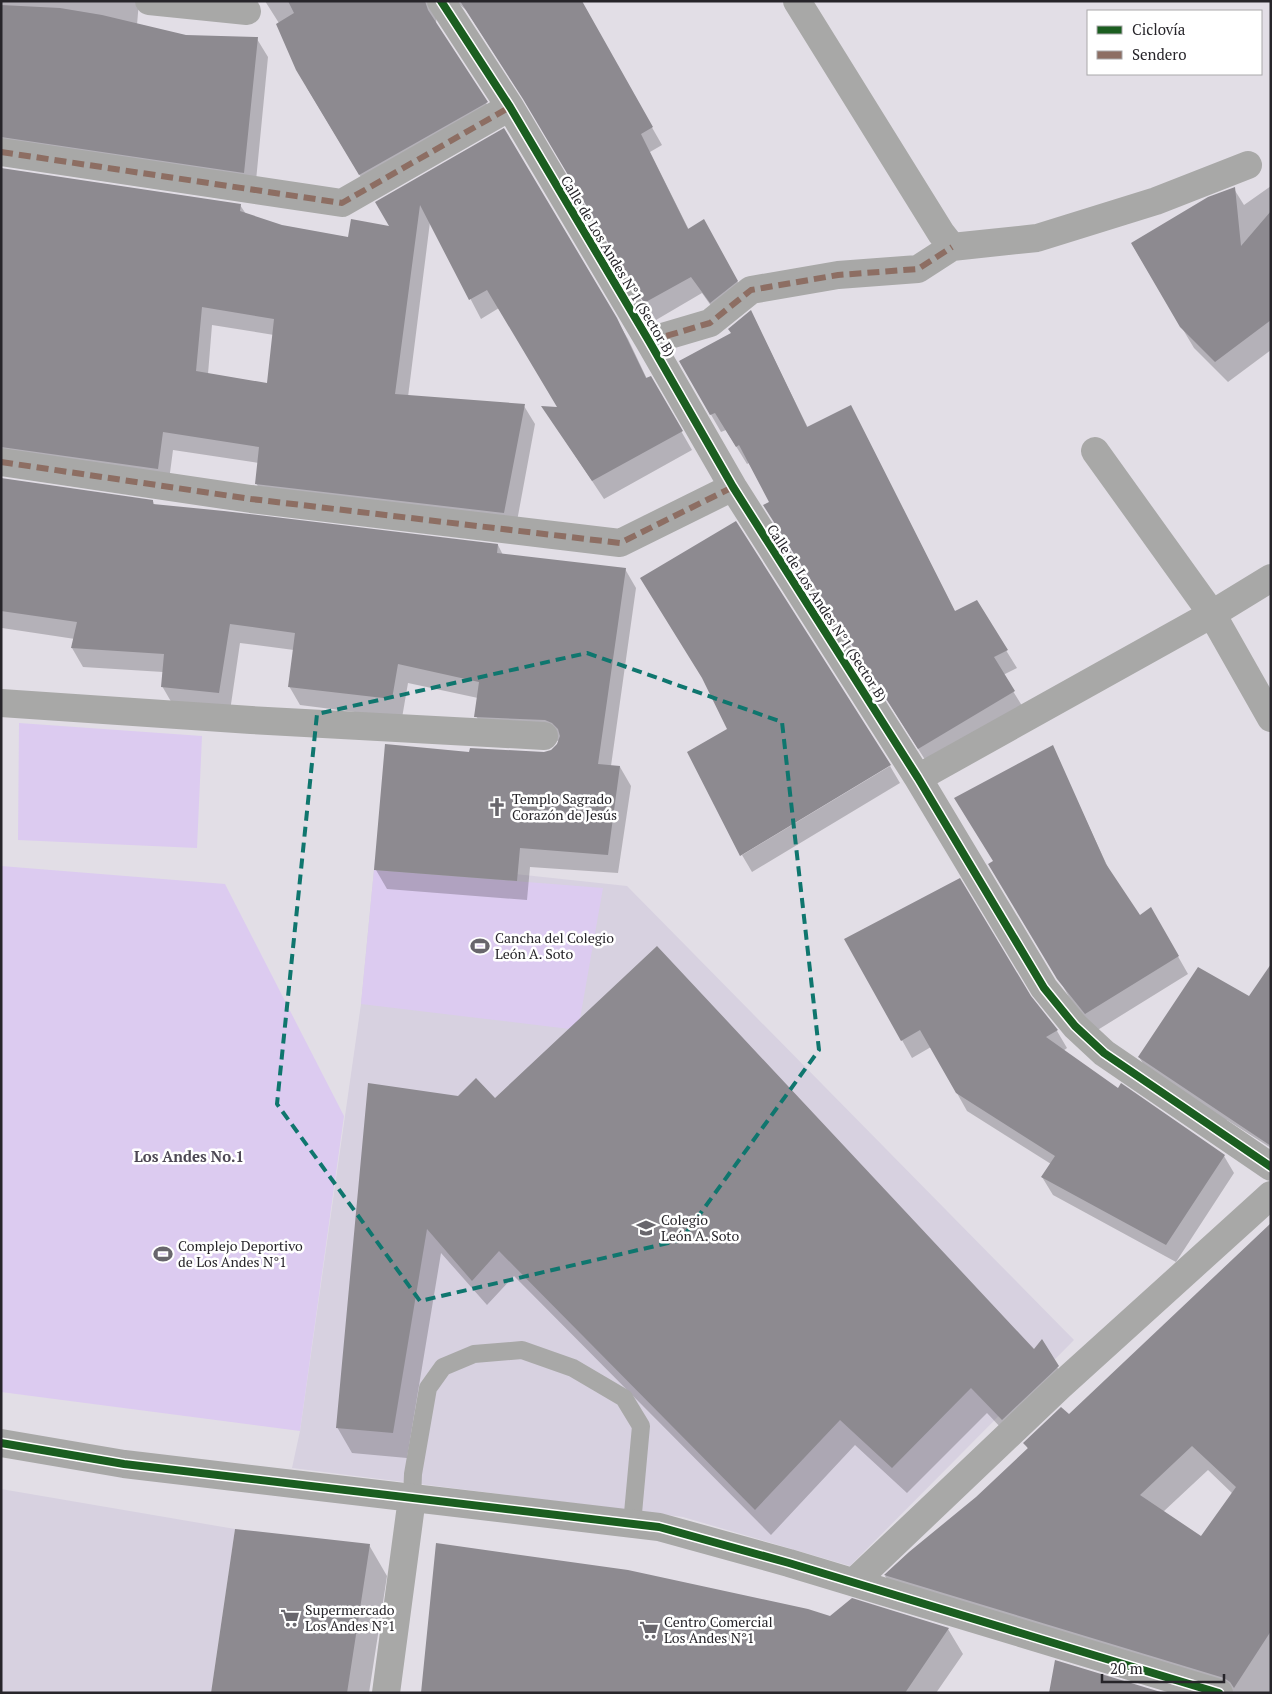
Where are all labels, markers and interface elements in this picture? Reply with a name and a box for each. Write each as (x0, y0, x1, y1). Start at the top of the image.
legend (1087, 10, 1262, 75)
text: Ciclovía (1132, 19, 1186, 39)
text: Sendero (1132, 44, 1186, 64)
street label: Calle de Los Andes N°1 (Sector B) (557, 172, 680, 360)
street label: Calle de Los Andes N°1 (Sector B) (763, 520, 892, 705)
place label: Templo Sagrado Corazón de Jesús (512, 789, 617, 824)
church icon: Templo Sagrado Corazón de Jesús (486, 796, 508, 818)
place label: Cancha del Colegio León A. Soto (495, 928, 614, 963)
sports icon: Cancha del Colegio León A. Soto (469, 935, 491, 957)
district label: Los Andes No.1 (134, 1146, 244, 1166)
place label: Colegio León A. Soto (661, 1210, 740, 1245)
school or university icon: Colegio León A. Soto (635, 1217, 657, 1239)
place label: Complejo Deportivo de Los Andes N°1 (178, 1236, 303, 1271)
sports icon: Complejo Deportivo de Los Andes N°1 (152, 1243, 174, 1265)
place label: Supermercado Los Andes N°1 (305, 1600, 395, 1635)
supermarket icon: Supermercado Los Andes N°1 (279, 1607, 301, 1629)
place label: Centro Comercial Los Andes N°1 (664, 1612, 773, 1647)
supermarket icon: Centro Comercial Los Andes N°1 (638, 1619, 660, 1641)
scale bar (1102, 1652, 1224, 1684)
text: 20 m (1110, 1658, 1143, 1678)

